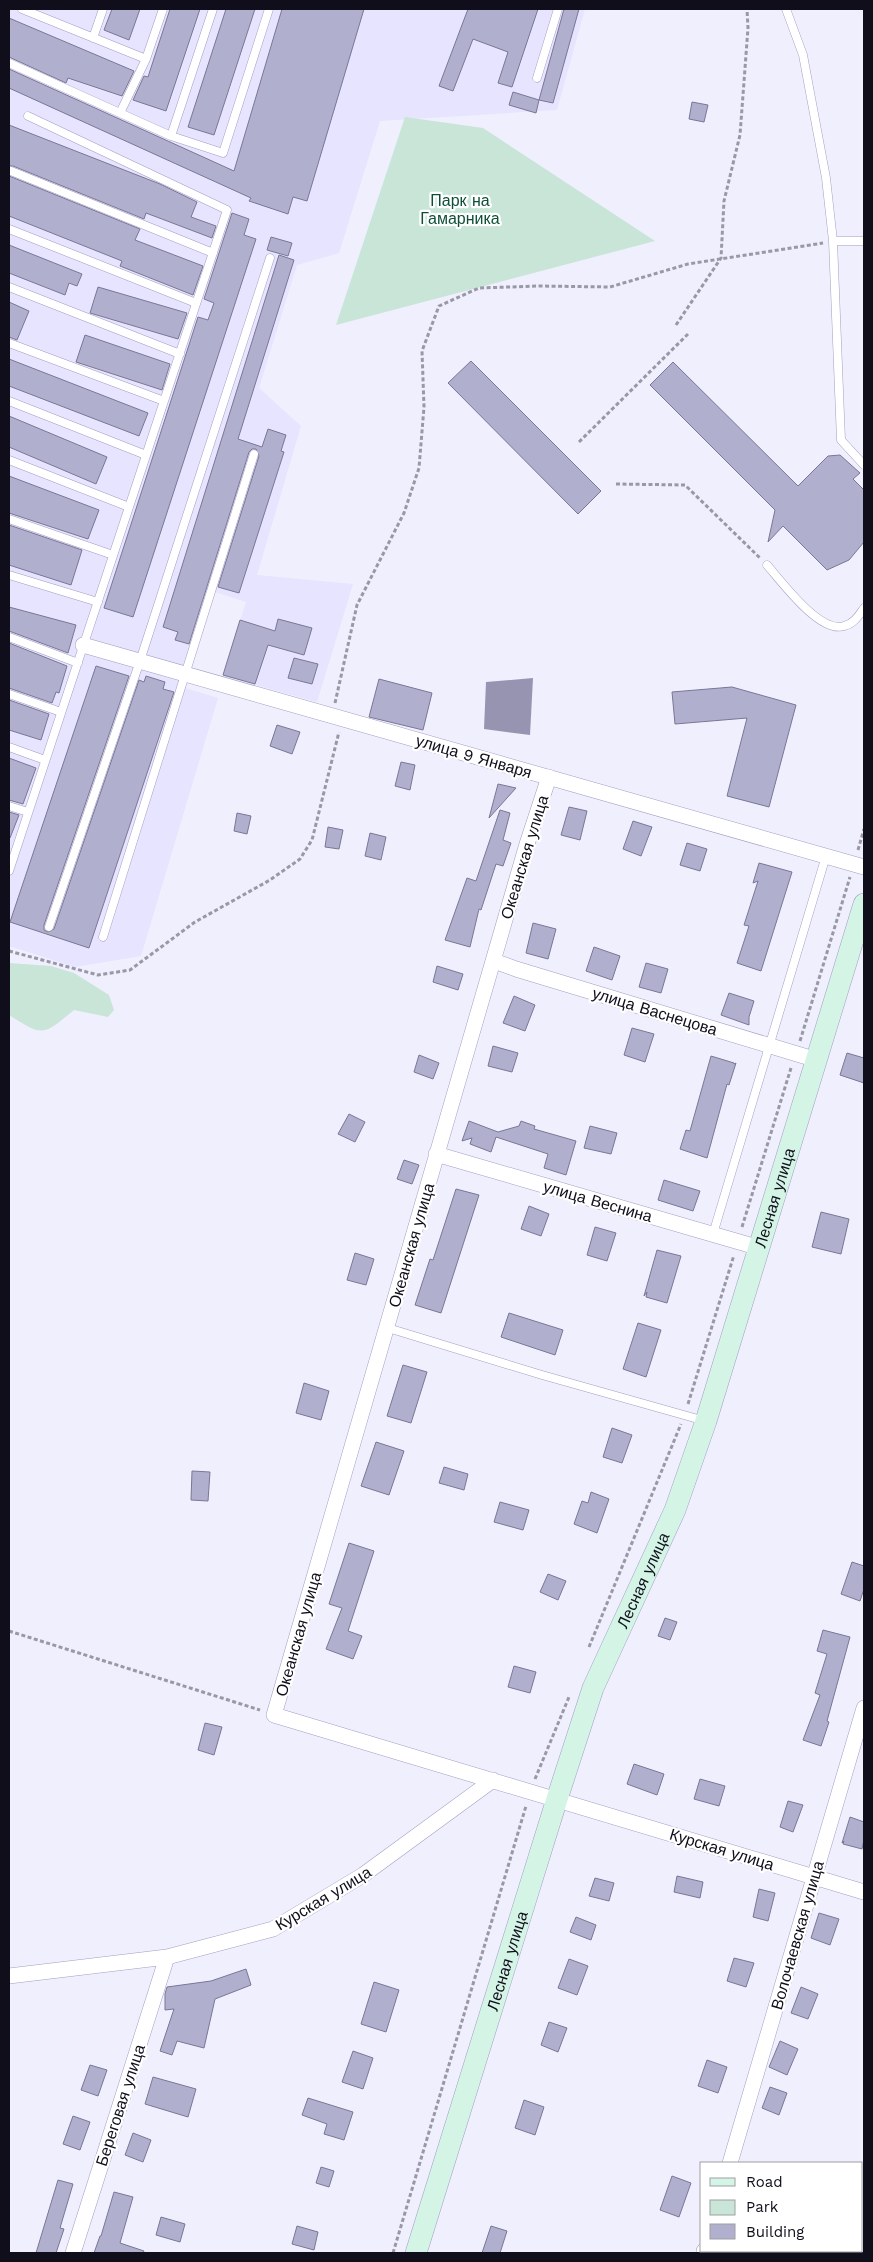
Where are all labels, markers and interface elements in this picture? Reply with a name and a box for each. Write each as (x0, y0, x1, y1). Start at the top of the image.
park label: Парк на Гамарника (420, 191, 500, 228)
street label: улица 9 Января (414, 731, 534, 782)
street label: Океанская улица (497, 793, 552, 921)
street label: улица Васнецова (590, 983, 720, 1040)
street label: Лесная улица (751, 1145, 799, 1250)
street label: улица Веснина (541, 1177, 655, 1226)
street label: Океанская улица (385, 1181, 438, 1310)
street label: Лесная улица (613, 1529, 673, 1631)
street label: Океанская улица (272, 1570, 325, 1699)
street label: Курская улица (667, 1825, 777, 1874)
street label: Волочаевская улица (767, 1858, 828, 2012)
street label: Курская улица (272, 1862, 375, 1934)
street label: Лесная улица (483, 1909, 532, 2013)
street label: Береговая улица (92, 2042, 149, 2168)
legend (700, 2162, 863, 2252)
text: Road (746, 2173, 783, 2191)
text: Park (746, 2198, 779, 2216)
text: Building (746, 2223, 804, 2241)

